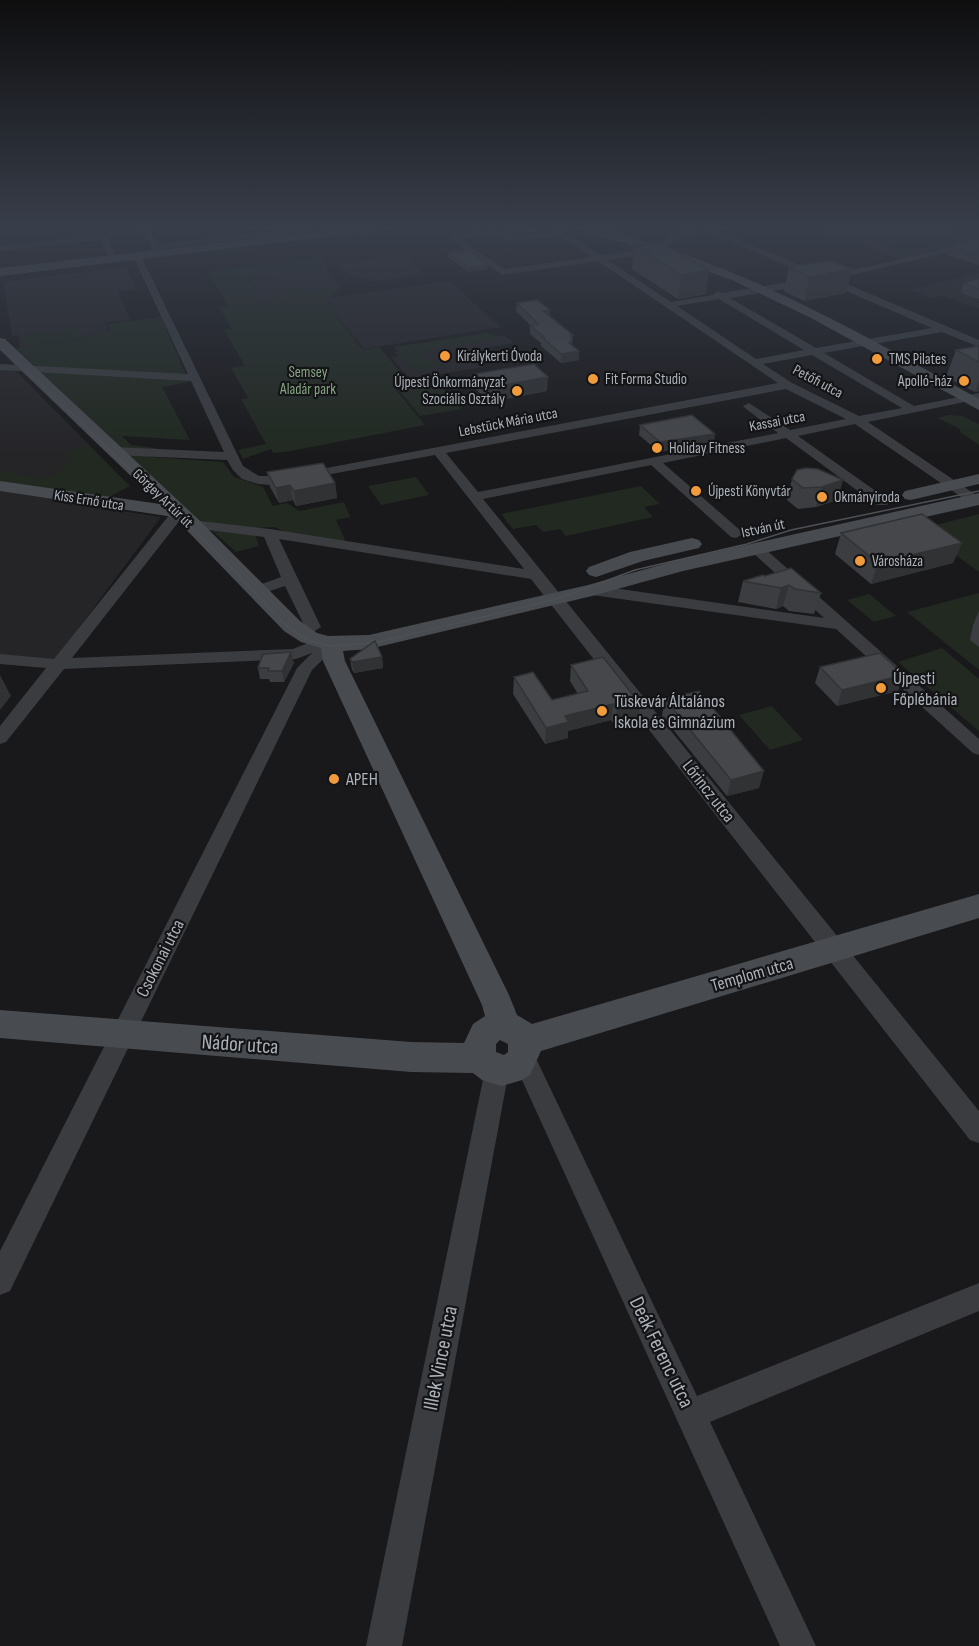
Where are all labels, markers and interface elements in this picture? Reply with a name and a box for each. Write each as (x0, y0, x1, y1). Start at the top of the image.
place label: Királykerti Óvoda (457, 347, 542, 366)
marker: Királykerti Óvoda (438, 349, 452, 363)
place label: TMS Pilates (889, 350, 946, 369)
marker: TMS Pilates (870, 352, 884, 366)
street label: Petőfi utca (789, 360, 846, 403)
park label: Semsey Aladár park (279, 363, 336, 399)
place label: Fit Forma Studio (605, 370, 687, 389)
marker: Fit Forma Studio (586, 372, 600, 386)
place label: Apolló-ház (897, 372, 953, 391)
place label: Újpesti Önkormányzat Szociális Osztály (394, 373, 505, 409)
marker: Apolló-ház (957, 374, 971, 388)
marker: Újpesti Önkormányzat Szociális Osztály (510, 384, 524, 398)
street label: Lebstück Mária utca (457, 404, 559, 441)
street label: Kassai utca (748, 407, 807, 436)
place label: Holiday Fitness (669, 439, 745, 458)
marker: Holiday Fitness (650, 441, 664, 455)
street label: Görgey Artúr út (128, 465, 197, 532)
place label: Újpesti Könyvtár (708, 482, 792, 501)
marker: Újpesti Könyvtár (689, 484, 703, 498)
street label: Kiss Ernő utca (53, 486, 125, 515)
place label: Okmányiroda (834, 488, 900, 507)
marker: Okmányiroda (815, 490, 829, 504)
street label: István út (740, 515, 787, 542)
place label: Városháza (872, 552, 923, 571)
marker: Városháza (853, 554, 867, 568)
place label: Újpesti Főplébánia (893, 668, 958, 710)
marker: Újpesti Főplébánia (874, 681, 888, 695)
place label: Tüskevár Általános Iskola és Gimnázium (614, 691, 735, 733)
marker: Tüskevár Általános Iskola és Gimnázium (595, 704, 609, 718)
street label: Lőrincz utca (678, 756, 739, 827)
place label: APEH (345, 769, 378, 790)
marker: APEH (327, 772, 341, 786)
street label: Csokonai utca (132, 916, 189, 1000)
street label: Templom utca (709, 953, 796, 996)
street label: Nádor utca (201, 1029, 279, 1060)
street label: Deák Ferenc utca (624, 1293, 699, 1412)
street label: Illek Vince utca (418, 1304, 463, 1412)

